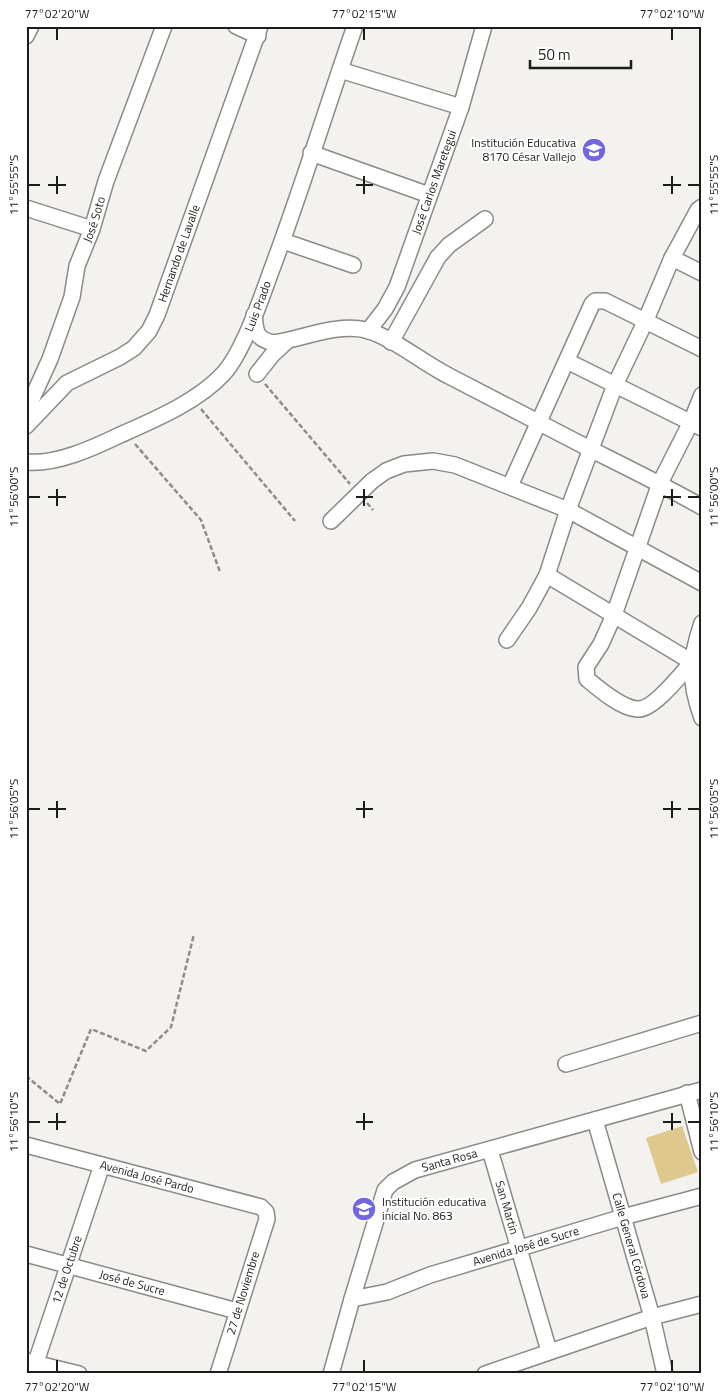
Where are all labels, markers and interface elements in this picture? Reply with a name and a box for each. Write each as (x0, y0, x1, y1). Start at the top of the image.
text: 77°02'20"W (25, 4, 90, 23)
text: 77°02'15"W (332, 4, 397, 23)
text: 77°02'10"W (640, 4, 705, 23)
scale bar (530, 38, 632, 70)
text: 50 m (538, 43, 571, 66)
street label: José Carlos Maretegui (406, 127, 461, 237)
place label: Institución Educativa 8170 César Vallejo (471, 133, 576, 166)
school or university icon: Institución Educativa 8170 César Vallejo (581, 137, 607, 163)
text: 11°55'55"S (4, 155, 23, 215)
text: 11°55'55"S (704, 155, 723, 215)
street label: José Soto (77, 194, 110, 245)
street label: Hernando de Lavalle (152, 202, 205, 305)
street label: Luis Prado (239, 278, 276, 335)
text: 11°56'00"S (4, 467, 23, 527)
text: 11°56'00"S (704, 467, 723, 527)
text: 11°56'05"S (4, 779, 23, 839)
text: 11°56'05"S (704, 779, 723, 839)
text: 11°56'10"S (4, 1092, 23, 1152)
text: 11°56'10"S (704, 1092, 723, 1152)
street label: Santa Rosa (419, 1143, 479, 1177)
street label: Avenida José Pardo (98, 1155, 196, 1198)
street label: San Martin (490, 1178, 524, 1237)
street label: Calle General Córdova (608, 1190, 656, 1301)
place label: Institución educativa inicial No. 863 (382, 1192, 486, 1225)
school or university icon: Institución educativa inicial No. 863 (351, 1196, 377, 1222)
street label: Avenida José de Sucre (470, 1221, 581, 1271)
street label: 12 de Octubre (46, 1233, 87, 1306)
street label: 27 de Noviembre (221, 1249, 264, 1337)
street label: José de Sucre (97, 1264, 167, 1300)
text: 77°02'20"W (25, 1377, 90, 1396)
text: 77°02'15"W (332, 1377, 397, 1396)
text: 77°02'10"W (640, 1377, 705, 1396)

